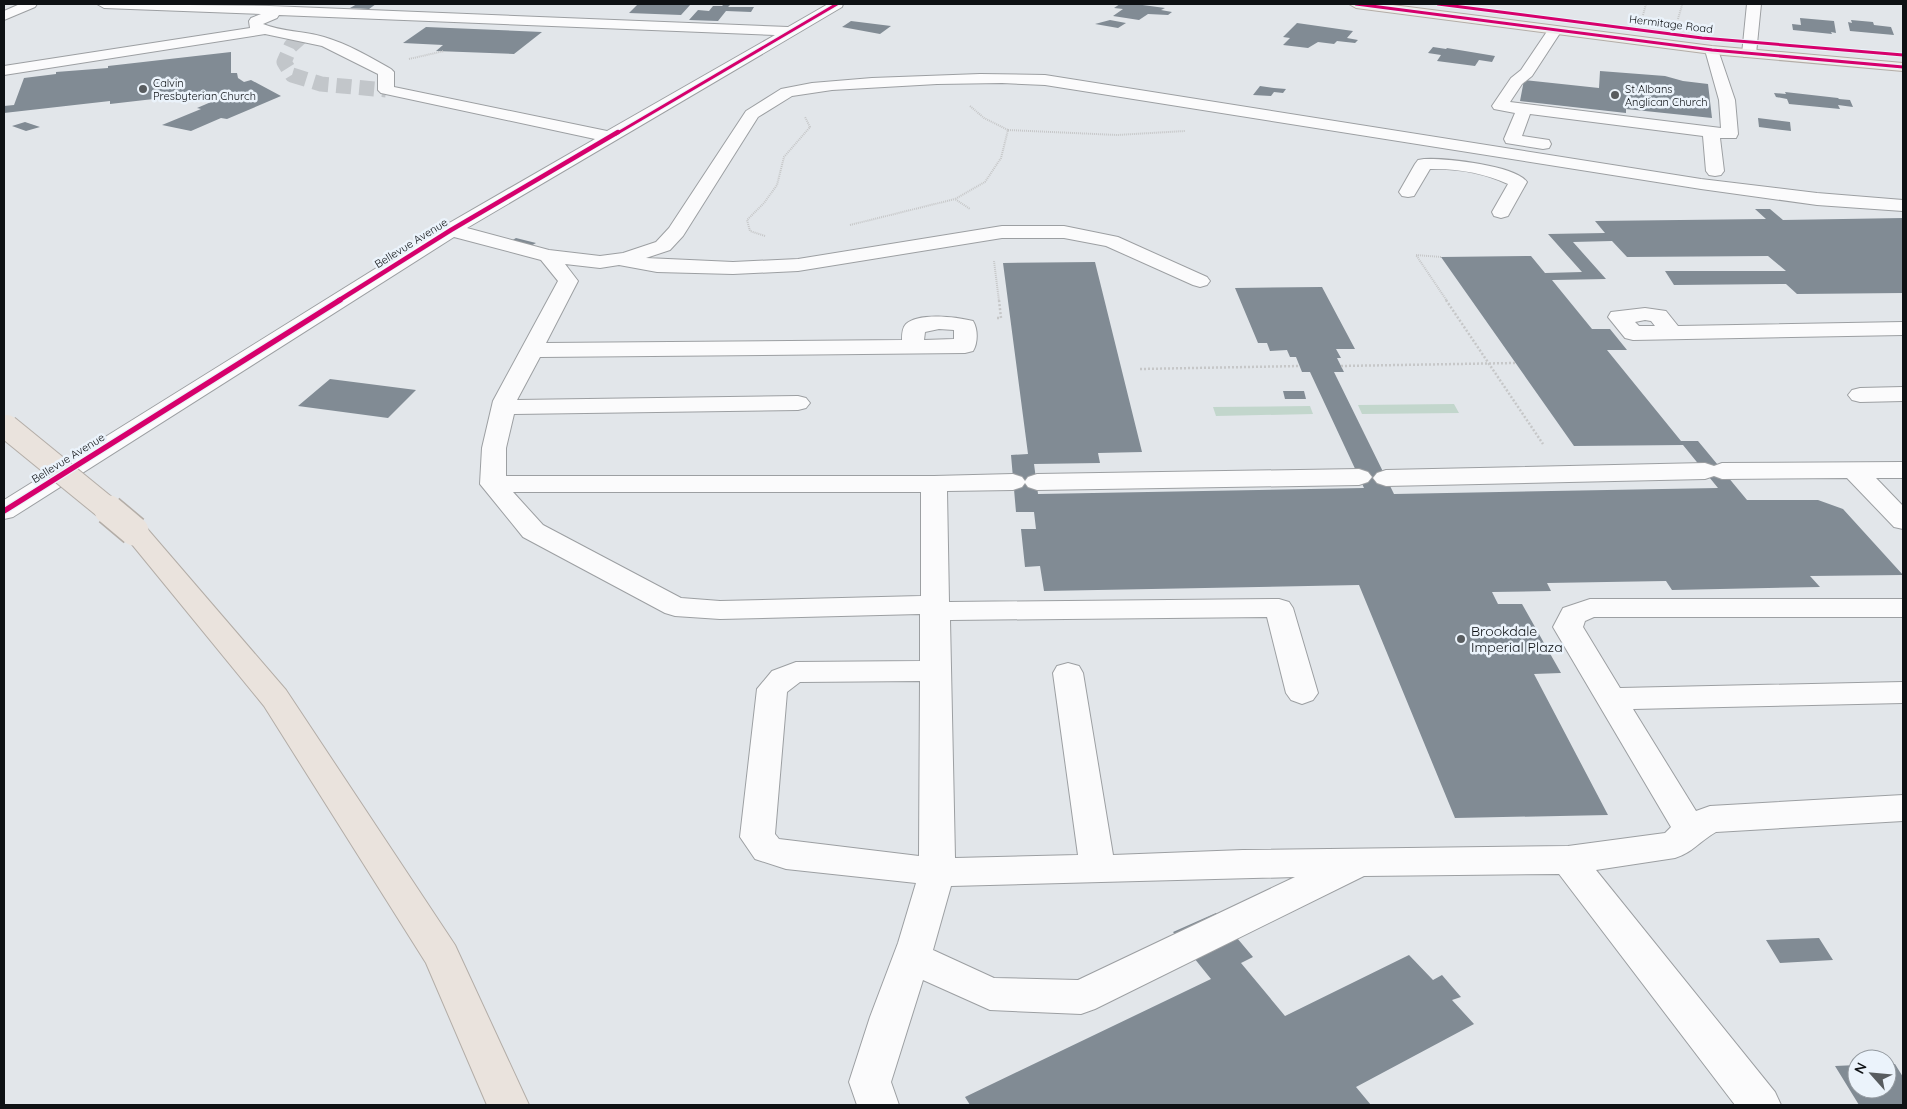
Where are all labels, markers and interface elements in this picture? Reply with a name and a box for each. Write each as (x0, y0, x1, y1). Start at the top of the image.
street label: Hermitage Road (1628, 12, 1714, 36)
place label: Calvin Presbyterian Church (153, 76, 256, 103)
place label: St Albans Anglican Church (1625, 82, 1708, 109)
marker: Calvin Presbyterian Church (137, 83, 149, 95)
marker: St Albans Anglican Church (1609, 89, 1621, 101)
street label: Bellevue Avenue (372, 215, 450, 271)
street label: Bellevue Avenue (29, 430, 107, 486)
place label: Brookdale Imperial Plaza (1471, 622, 1563, 656)
marker: Brookdale Imperial Plaza (1455, 633, 1467, 645)
north arrow (1847, 1049, 1897, 1099)
text: N (1850, 1059, 1871, 1077)

